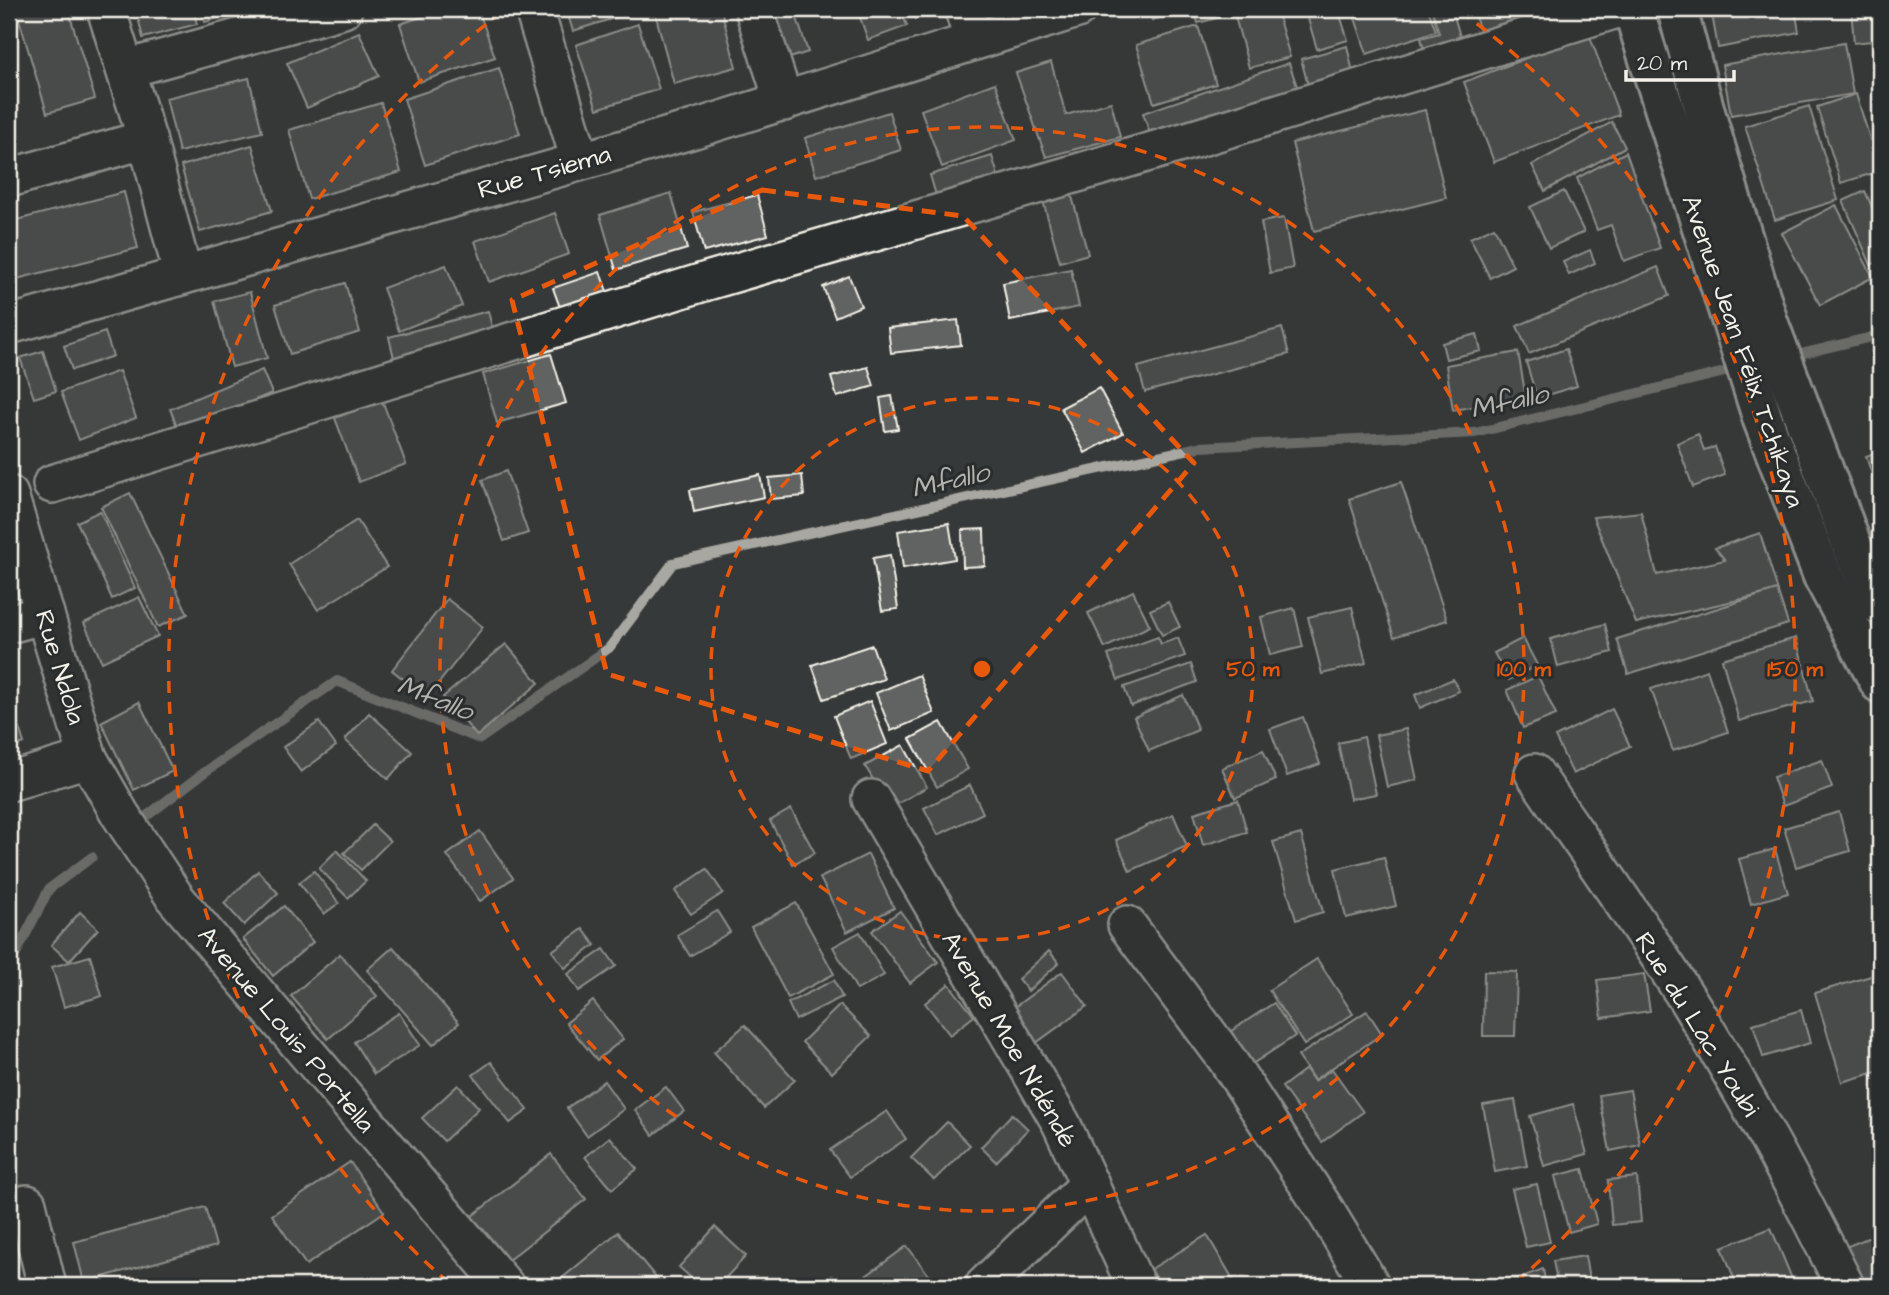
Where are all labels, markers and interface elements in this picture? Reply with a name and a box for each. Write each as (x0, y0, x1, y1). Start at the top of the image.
scale bar (1626, 38, 1735, 82)
text: 20 m (1637, 49, 1688, 78)
street label: Rue Tsiema (473, 136, 615, 208)
street label: Avenue Jean Félix Tchikaya (1671, 190, 1814, 513)
water label: Mfallo (1467, 374, 1554, 429)
water label: Mfallo (908, 452, 995, 508)
street label: Rue Ndola (26, 606, 94, 729)
text: 50 m (1227, 655, 1280, 684)
text: 100 m (1497, 655, 1552, 684)
text: 150 m (1767, 655, 1823, 684)
centre of rings (970, 657, 994, 681)
water label: Mfallo (392, 666, 481, 732)
street label: Avenue Louis Portella (189, 919, 383, 1141)
street label: Avenue Moe N'déndé (933, 925, 1086, 1154)
street label: Rue du Lac Youbi (1626, 925, 1768, 1124)

